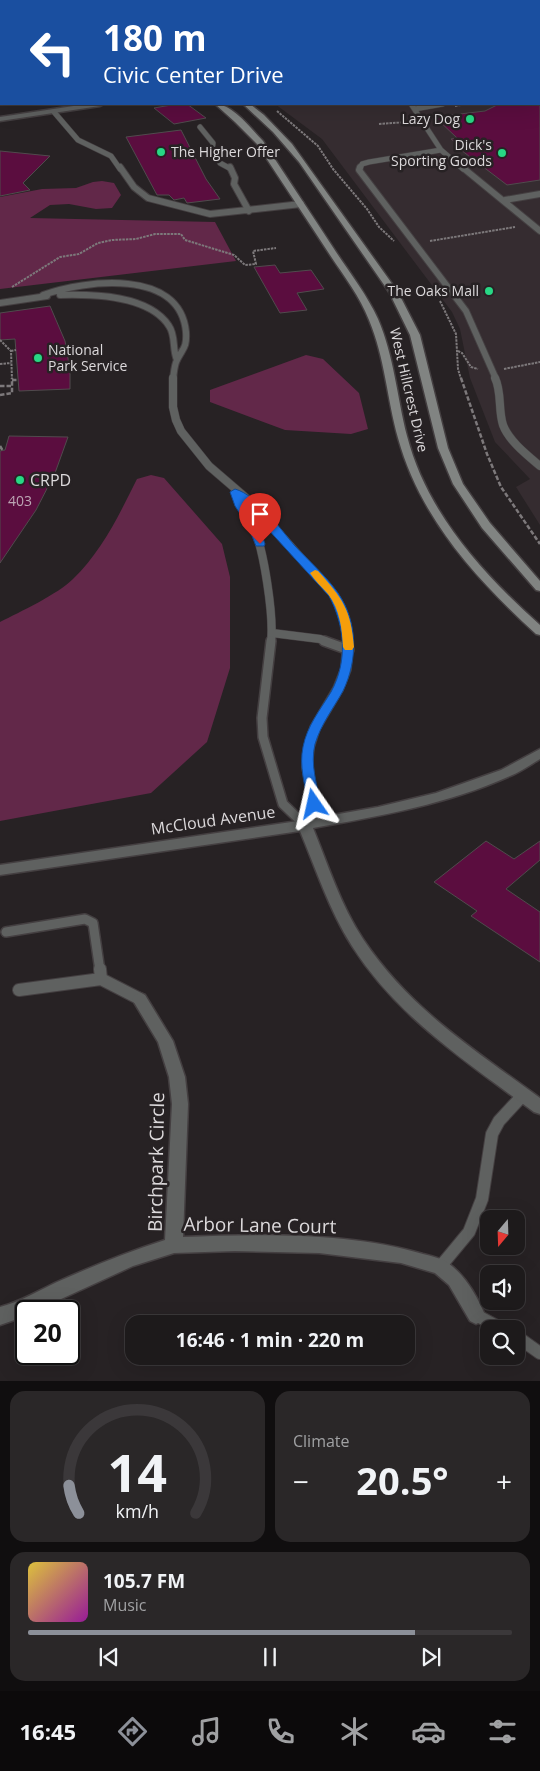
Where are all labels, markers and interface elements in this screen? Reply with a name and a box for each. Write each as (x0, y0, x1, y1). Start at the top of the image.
text: 180 m (103, 14, 207, 61)
icon: left (20, 20, 85, 85)
text: Civic Center Drive (103, 59, 284, 89)
place label: Lazy Dog (402, 109, 460, 128)
marker: Lazy Dog (464, 113, 476, 125)
place label: Dick's Sporting Goods (391, 135, 492, 170)
place label: The Higher Offer (171, 142, 280, 161)
marker: The Higher Offer (155, 146, 167, 158)
marker: Dick's Sporting Goods (496, 147, 508, 159)
place label: The Oaks Mall (387, 281, 479, 300)
marker: The Oaks Mall (483, 285, 495, 297)
street label: West Hillcrest Drive (386, 326, 433, 454)
place label: National Park Service (48, 340, 127, 375)
marker: National Park Service (32, 352, 44, 364)
place label: CRPD (30, 469, 71, 491)
marker: CRPD (14, 474, 26, 486)
house number: 403 (8, 491, 32, 510)
pin (239, 493, 281, 544)
icon: arrive (246, 500, 274, 528)
position arrow (287, 777, 339, 829)
street label: McCloud Avenue (149, 800, 277, 840)
street label: Birchpark Circle (142, 1092, 170, 1232)
north arrow (480, 1210, 525, 1255)
map controls (480, 1210, 525, 1365)
street label: Arbor Lane Court (183, 1211, 337, 1239)
button: sound (480, 1265, 525, 1310)
speed limit sign: 20 (15, 1300, 80, 1365)
button: search (480, 1320, 525, 1365)
text: 16:46 · 1 min · 220 m (176, 1327, 364, 1353)
text: Climate (293, 1430, 350, 1452)
text: 14 (108, 1436, 167, 1507)
text: 20.5° (356, 1454, 449, 1506)
text: − (293, 1462, 309, 1500)
text: + (496, 1462, 512, 1500)
text: km/h (116, 1499, 159, 1523)
text: 105.7 FM (103, 1568, 185, 1594)
text: Music (103, 1594, 147, 1616)
icon: previous (95, 1643, 123, 1671)
icon: pause (256, 1643, 284, 1671)
icon: next (417, 1643, 445, 1671)
icon: directions (115, 1714, 150, 1749)
icon: music (189, 1714, 224, 1749)
icon: phone (263, 1714, 298, 1749)
icon: climate (337, 1714, 372, 1749)
icon: car (411, 1714, 446, 1749)
icon: filters (485, 1714, 520, 1749)
text: 16:45 (20, 1716, 76, 1746)

